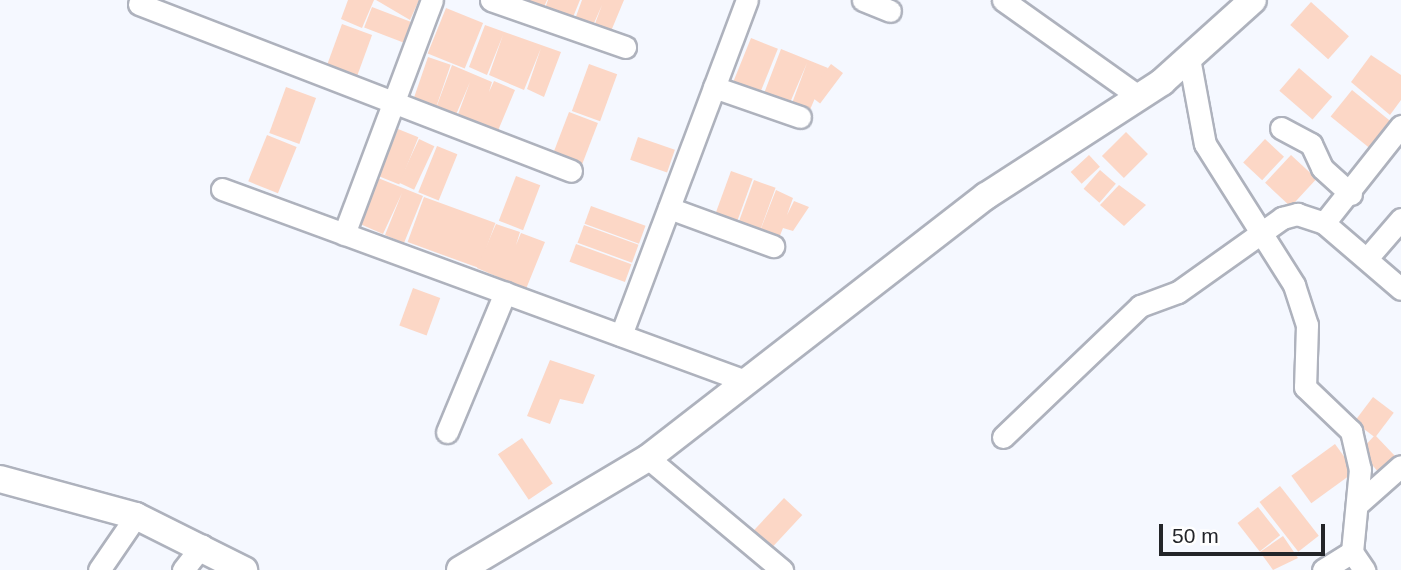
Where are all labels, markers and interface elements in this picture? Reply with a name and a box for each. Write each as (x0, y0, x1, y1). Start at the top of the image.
scale bar (1163, 510, 1329, 554)
text: 50 m (1172, 524, 1219, 547)

